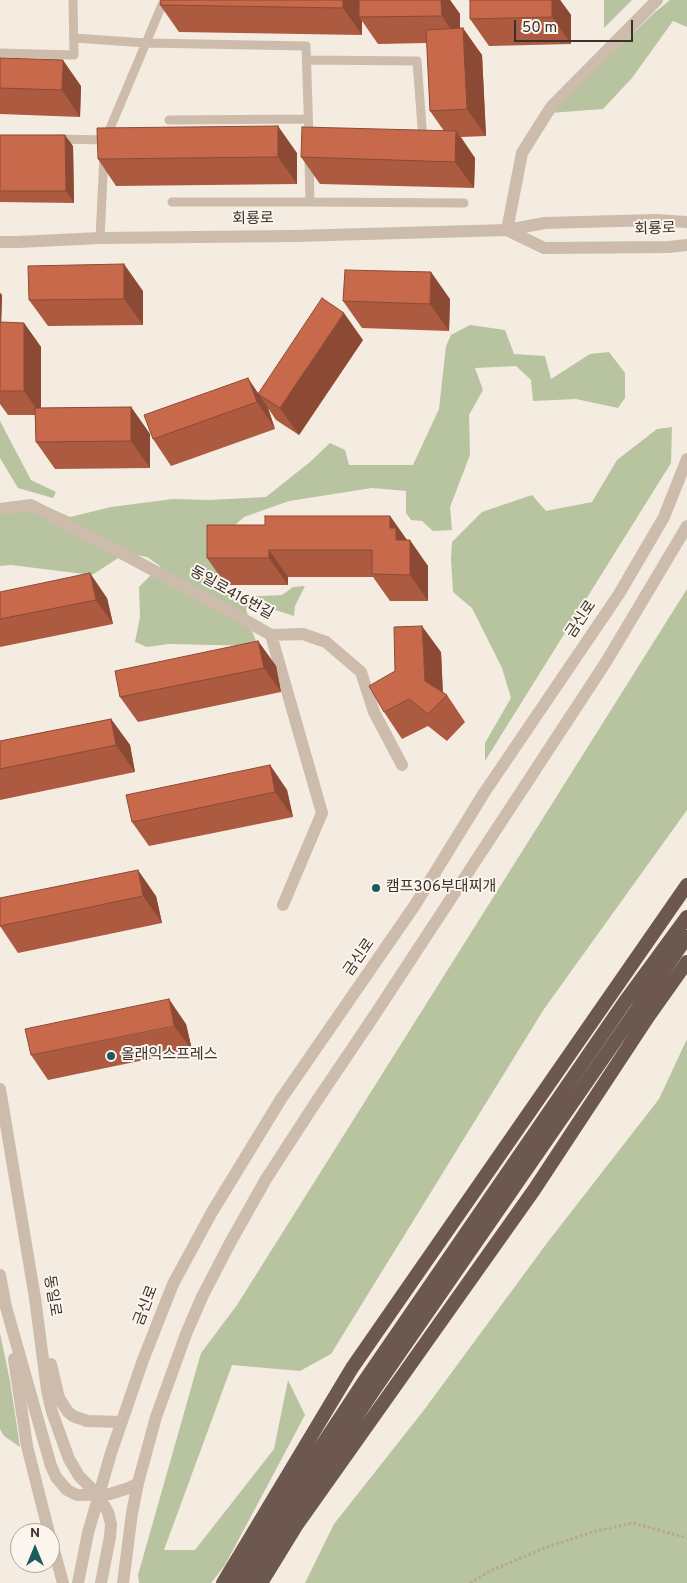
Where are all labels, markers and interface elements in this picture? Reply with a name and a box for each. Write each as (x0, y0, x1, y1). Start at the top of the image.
scale bar (517, 10, 636, 42)
text: 50 m (522, 19, 557, 38)
street label: 회룡로 (232, 211, 274, 229)
street label: 회룡로 (634, 220, 676, 240)
street label: 동일로416번길 (186, 564, 276, 624)
street label: 금신로 (563, 598, 601, 642)
place label: 캠프306부대찌개 (386, 879, 496, 897)
marker: 캠프306부대찌개 (370, 882, 382, 894)
street label: 금신로 (341, 936, 379, 980)
place label: 올래익스프레스 (121, 1047, 218, 1065)
marker: 올래익스프레스 (105, 1050, 117, 1062)
street label: 동일로 (39, 1274, 63, 1318)
street label: 금신로 (131, 1283, 163, 1329)
north arrow (10, 1523, 60, 1573)
text: N (30, 1525, 40, 1542)

